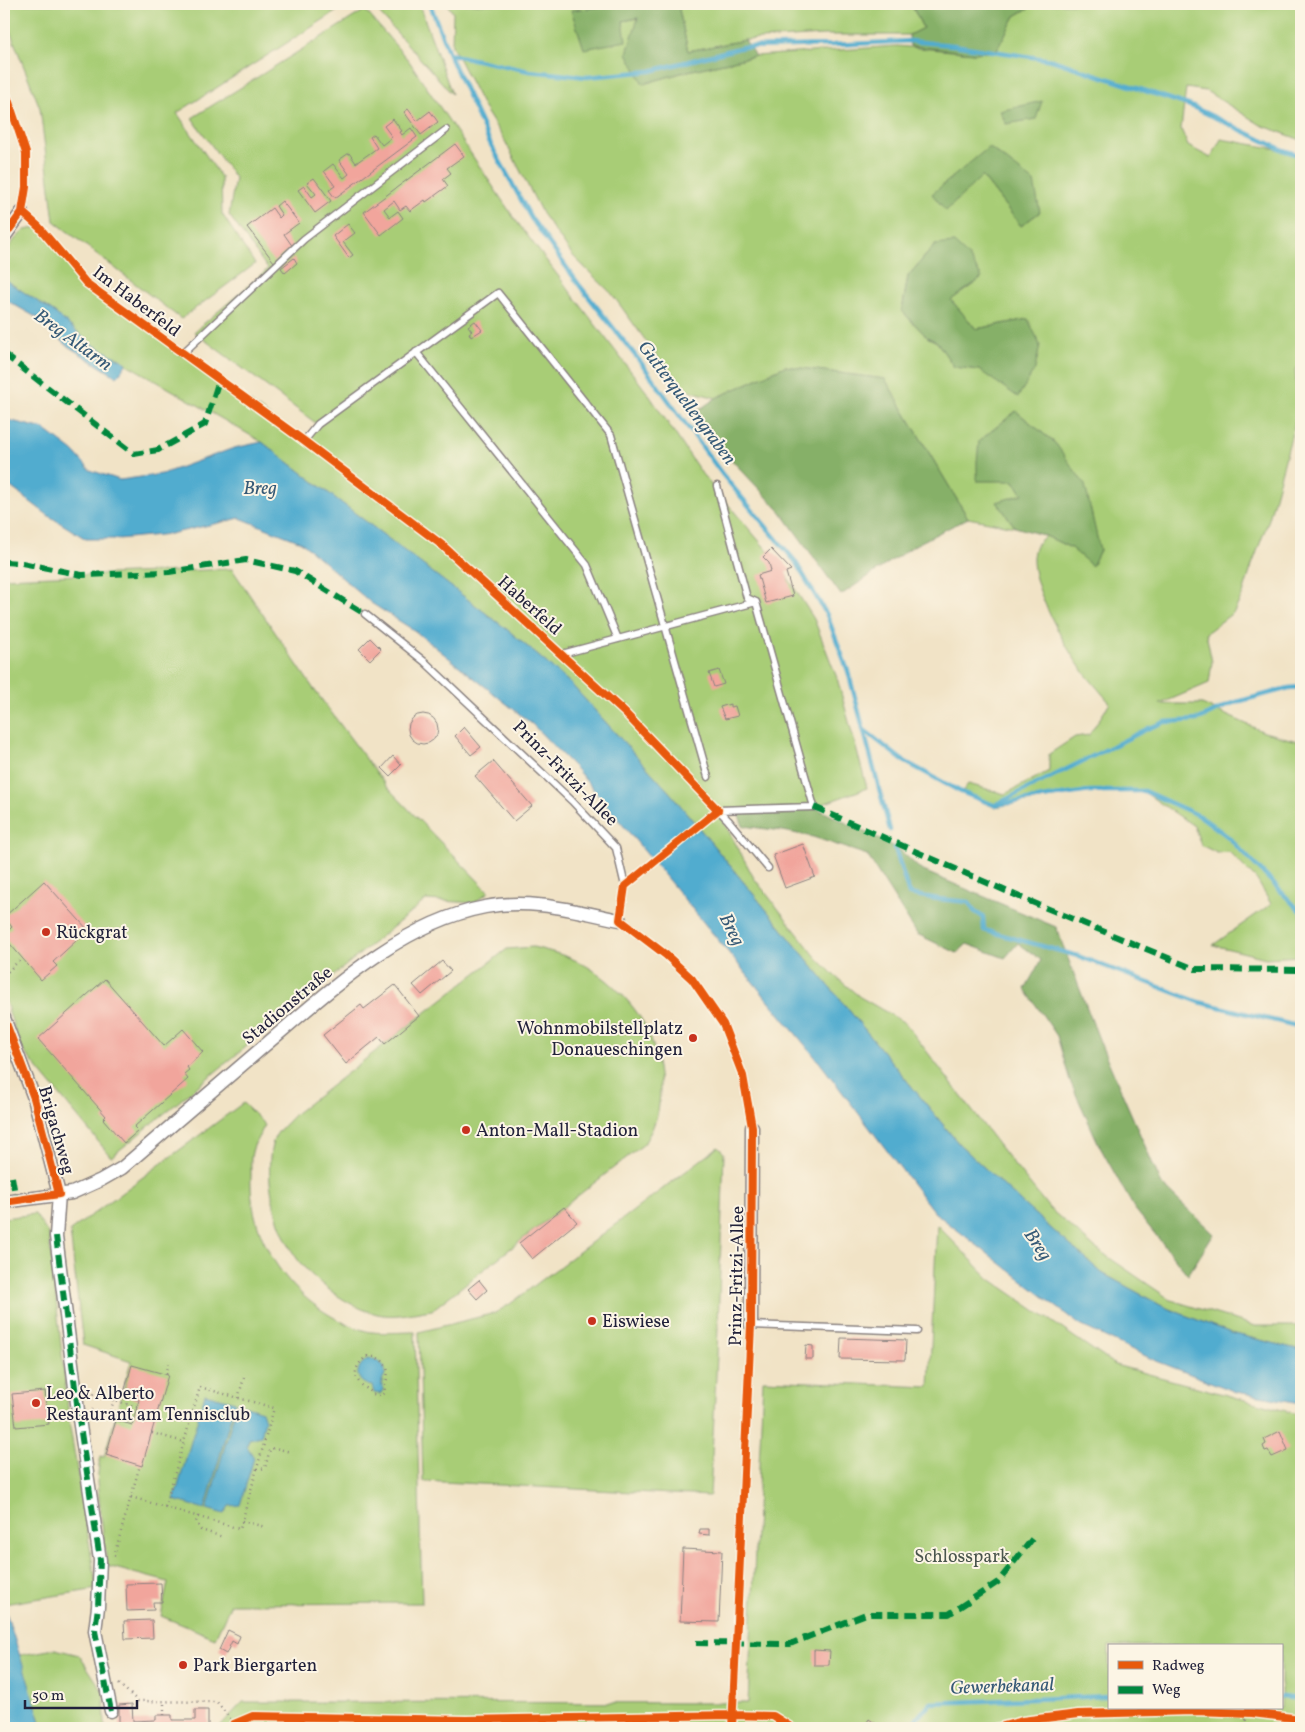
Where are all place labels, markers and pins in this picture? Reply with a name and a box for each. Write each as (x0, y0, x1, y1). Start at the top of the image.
place label: Rückgrat (56, 921, 128, 946)
marker: Rückgrat (40, 926, 52, 938)
place label: Wohnmobilstellplatz Donaueschingen (517, 1017, 683, 1063)
marker: Wohnmobilstellplatz Donaueschingen (687, 1032, 699, 1044)
place label: Anton-Mall-Stadion (476, 1119, 638, 1144)
marker: Anton-Mall-Stadion (460, 1124, 472, 1136)
place label: Eiswiese (602, 1310, 670, 1335)
marker: Eiswiese (586, 1315, 598, 1327)
place label: Leo & Alberto Restaurant am Tennisclub (46, 1382, 250, 1428)
marker: Leo & Alberto Restaurant am Tennisclub (30, 1397, 42, 1409)
place label: Park Biergarten (193, 1654, 317, 1679)
marker: Park Biergarten (177, 1659, 189, 1671)

